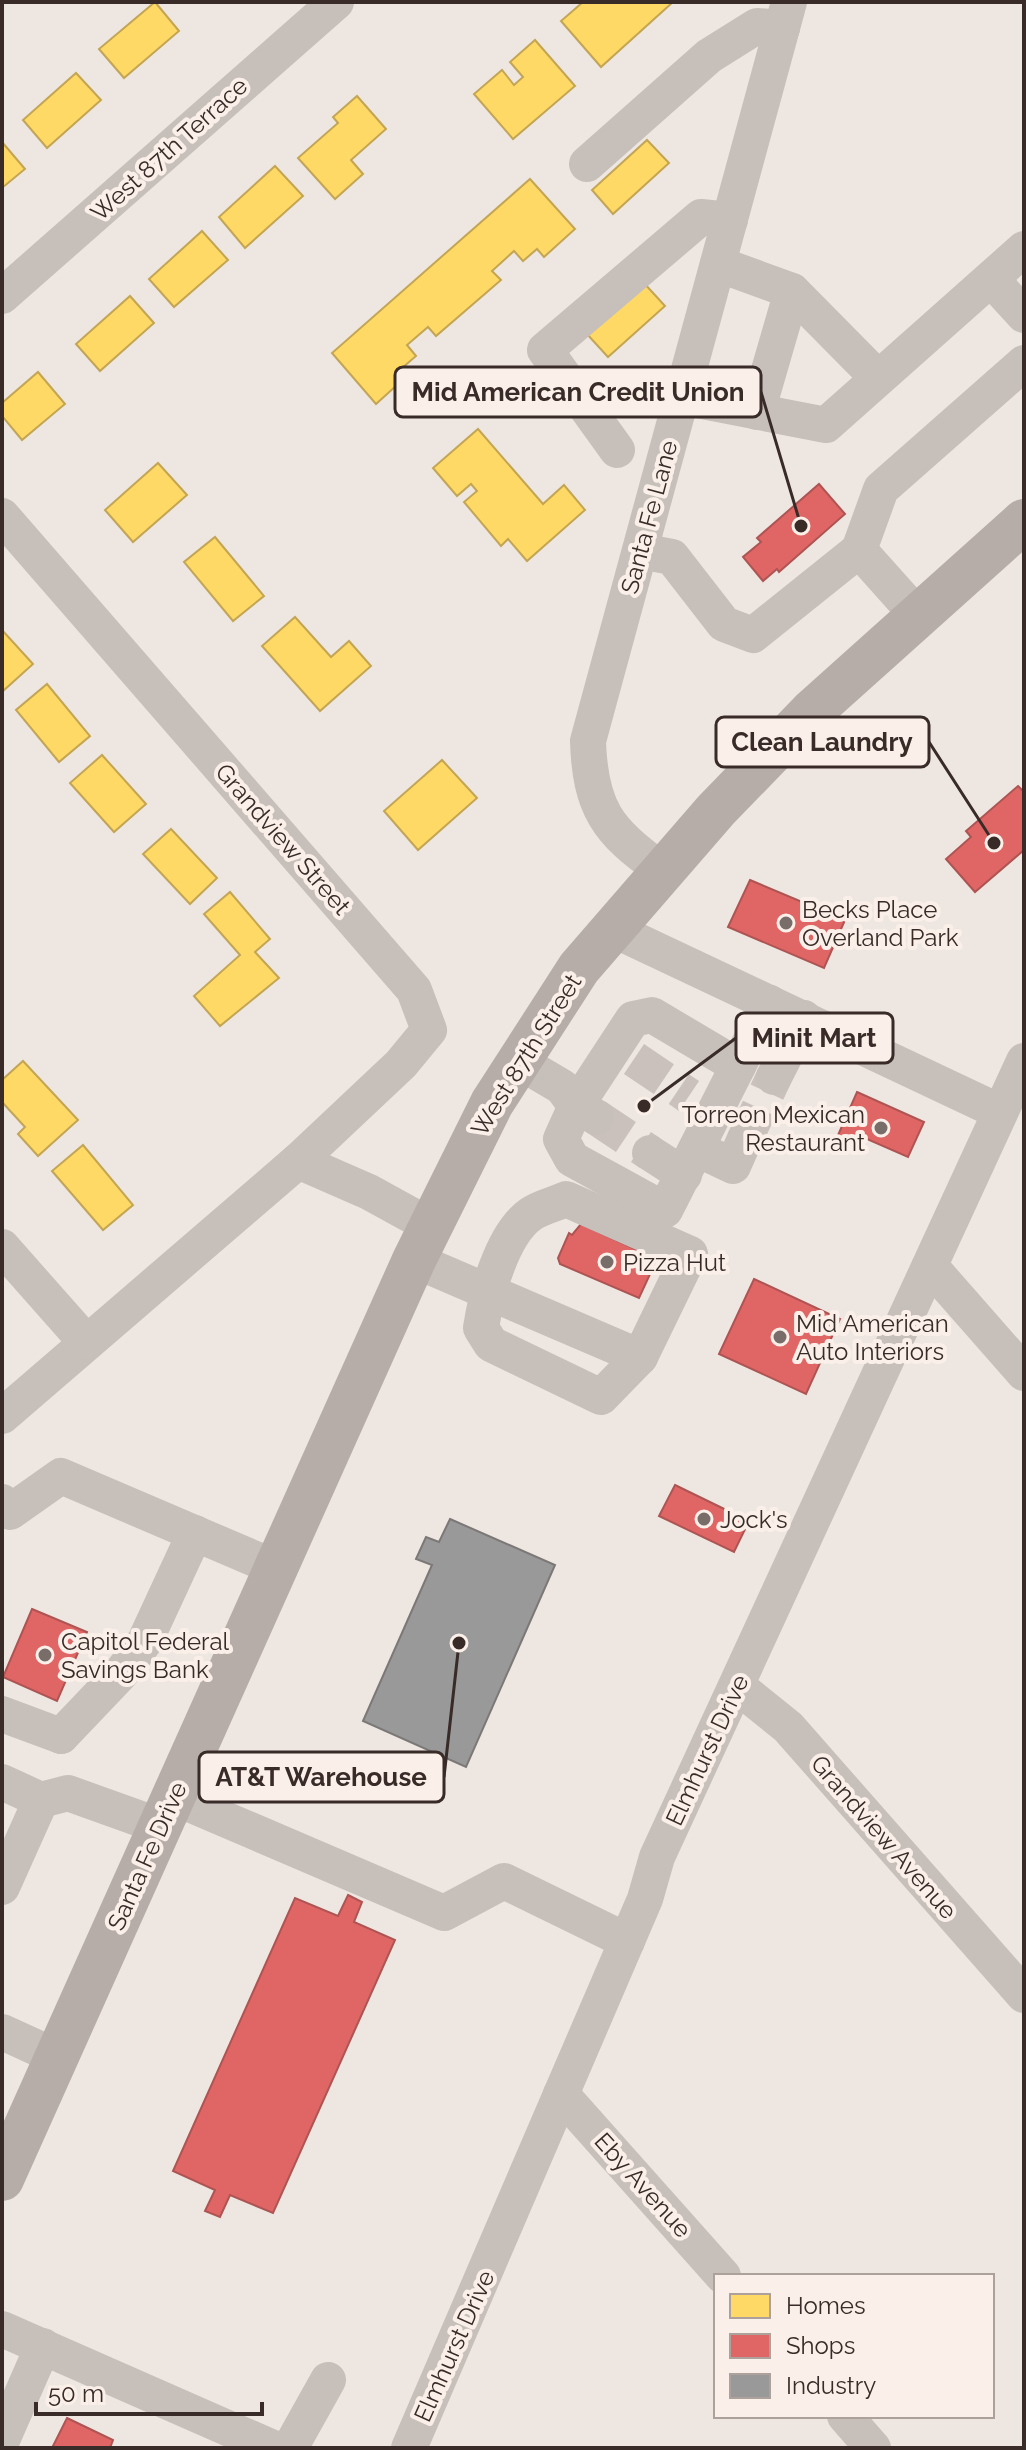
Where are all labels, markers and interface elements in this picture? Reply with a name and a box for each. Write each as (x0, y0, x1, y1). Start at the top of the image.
street label: West 87th Terrace (85, 71, 253, 227)
callout: Mid American Credit Union (395, 367, 761, 417)
text: Mid American Credit Union (412, 377, 744, 407)
street label: Santa Fe Lane (615, 437, 683, 597)
callout: Clean Laundry (716, 717, 929, 767)
text: Clean Laundry (731, 727, 913, 757)
street label: Grandview Street (209, 757, 357, 921)
place label: Becks Place Overland Park (802, 895, 959, 952)
marker: Becks Place Overland Park (777, 914, 795, 932)
street label: West 87th Street (465, 969, 587, 1141)
callout: Minit Mart (736, 1013, 893, 1063)
text: Minit Mart (752, 1023, 876, 1053)
place label: Torreon Mexican Restaurant (682, 1100, 865, 1157)
marker: Torreon Mexican Restaurant (872, 1119, 890, 1137)
place label: Pizza Hut (623, 1248, 726, 1277)
marker: Pizza Hut (598, 1253, 616, 1271)
place label: Mid American Auto Interiors (796, 1309, 949, 1366)
marker: Mid American Auto Interiors (771, 1328, 789, 1346)
place label: Jock's (720, 1505, 788, 1534)
marker: Jock's (695, 1510, 713, 1528)
place label: Capitol Federal Savings Bank (61, 1627, 230, 1684)
marker: Capitol Federal Savings Bank (36, 1646, 54, 1664)
street label: Elmhurst Drive (659, 1670, 755, 1830)
street label: Grandview Avenue (805, 1749, 963, 1925)
callout: AT&T Warehouse (199, 1752, 444, 1802)
text: AT&T Warehouse (215, 1762, 427, 1792)
street label: Santa Fe Drive (101, 1777, 193, 1935)
street label: Eby Avenue (588, 2127, 698, 2243)
street label: Elmhurst Drive (408, 2266, 500, 2426)
legend (714, 2274, 994, 2418)
text: Homes (786, 2291, 866, 2320)
text: Shops (786, 2331, 855, 2360)
scale bar (36, 2366, 262, 2416)
text: Industry (786, 2371, 876, 2400)
text: 50 m (48, 2379, 104, 2408)

